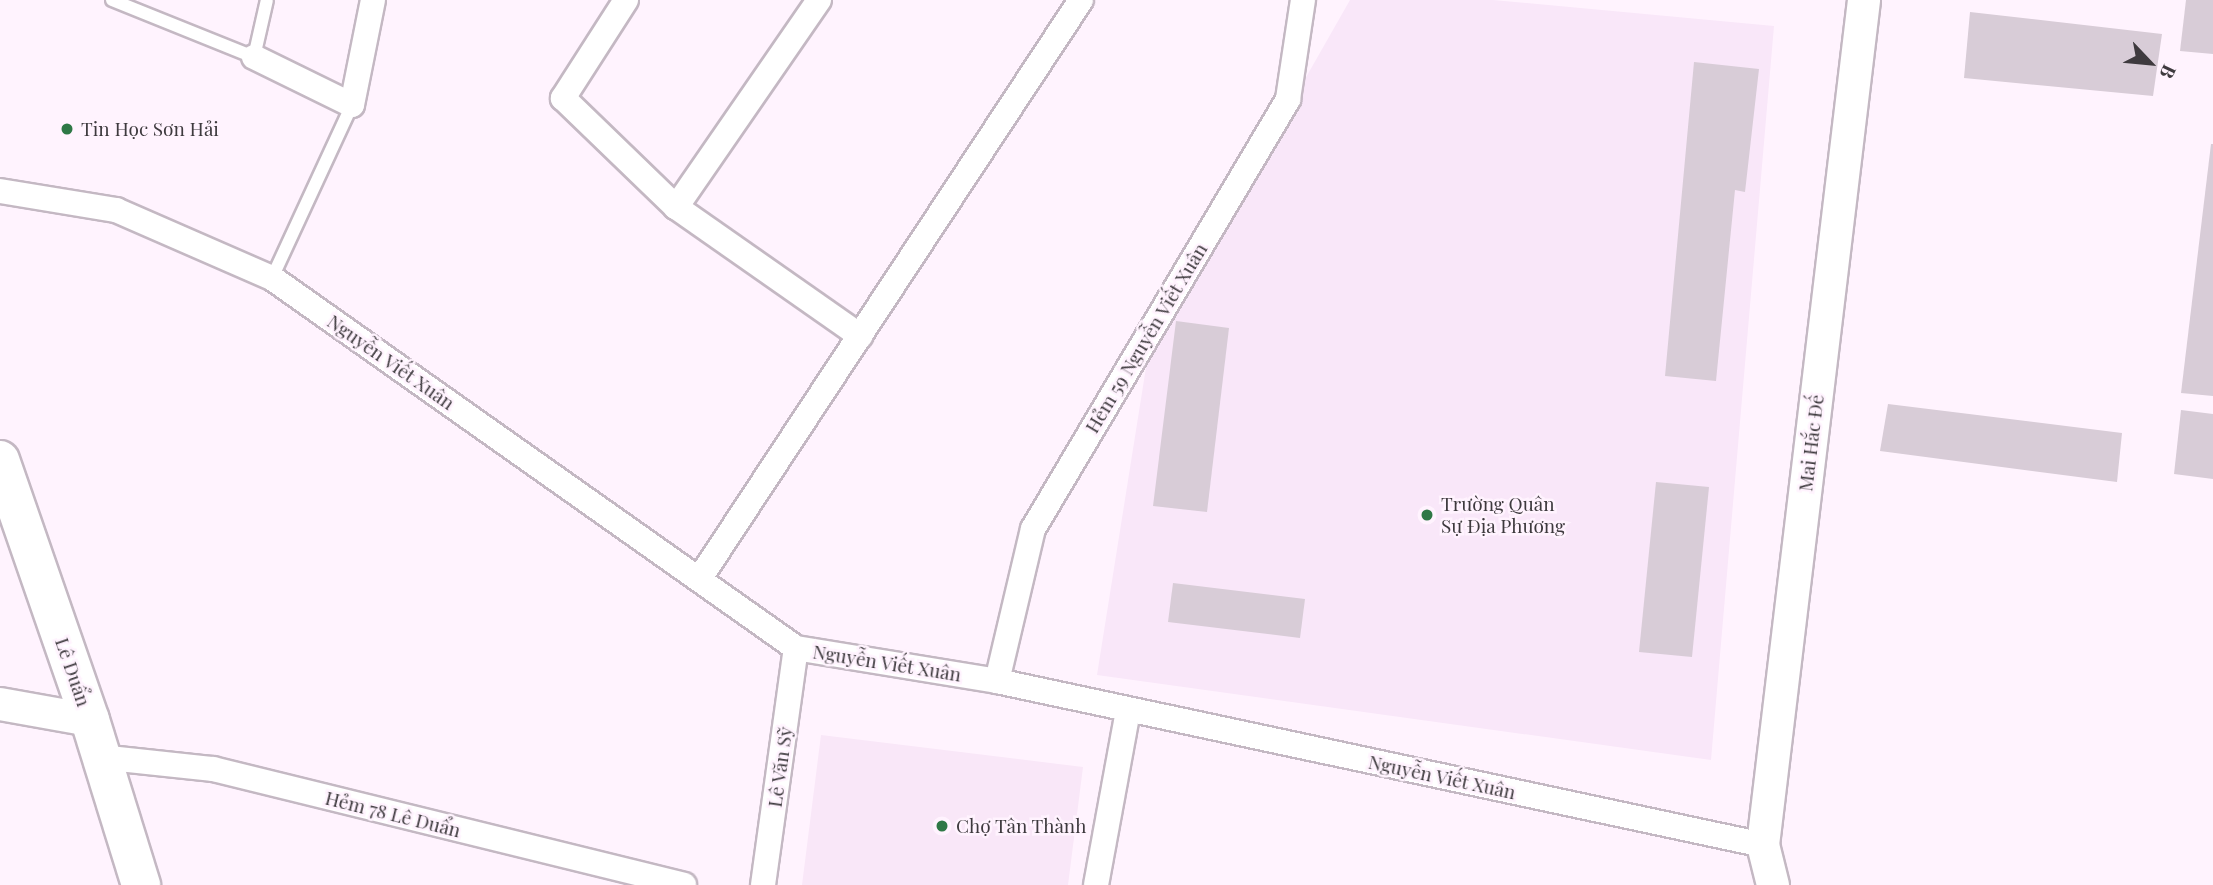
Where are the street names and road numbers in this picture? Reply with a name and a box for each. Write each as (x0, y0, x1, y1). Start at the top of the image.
street label: Hẻm 59 Nguyễn Viết Xuân (1080, 238, 1212, 438)
street label: Nguyễn Viết Xuân (323, 309, 459, 415)
street label: Mai Hắc Đế (1794, 393, 1828, 493)
street label: Lê Duẩn (51, 635, 95, 709)
street label: Nguyễn Viết Xuân (811, 640, 963, 686)
street label: Lê Văn Sỹ (763, 725, 797, 809)
street label: Nguyễn Viết Xuân (1366, 750, 1518, 804)
street label: Hẻm 78 Lê Duẩn (323, 786, 463, 842)

